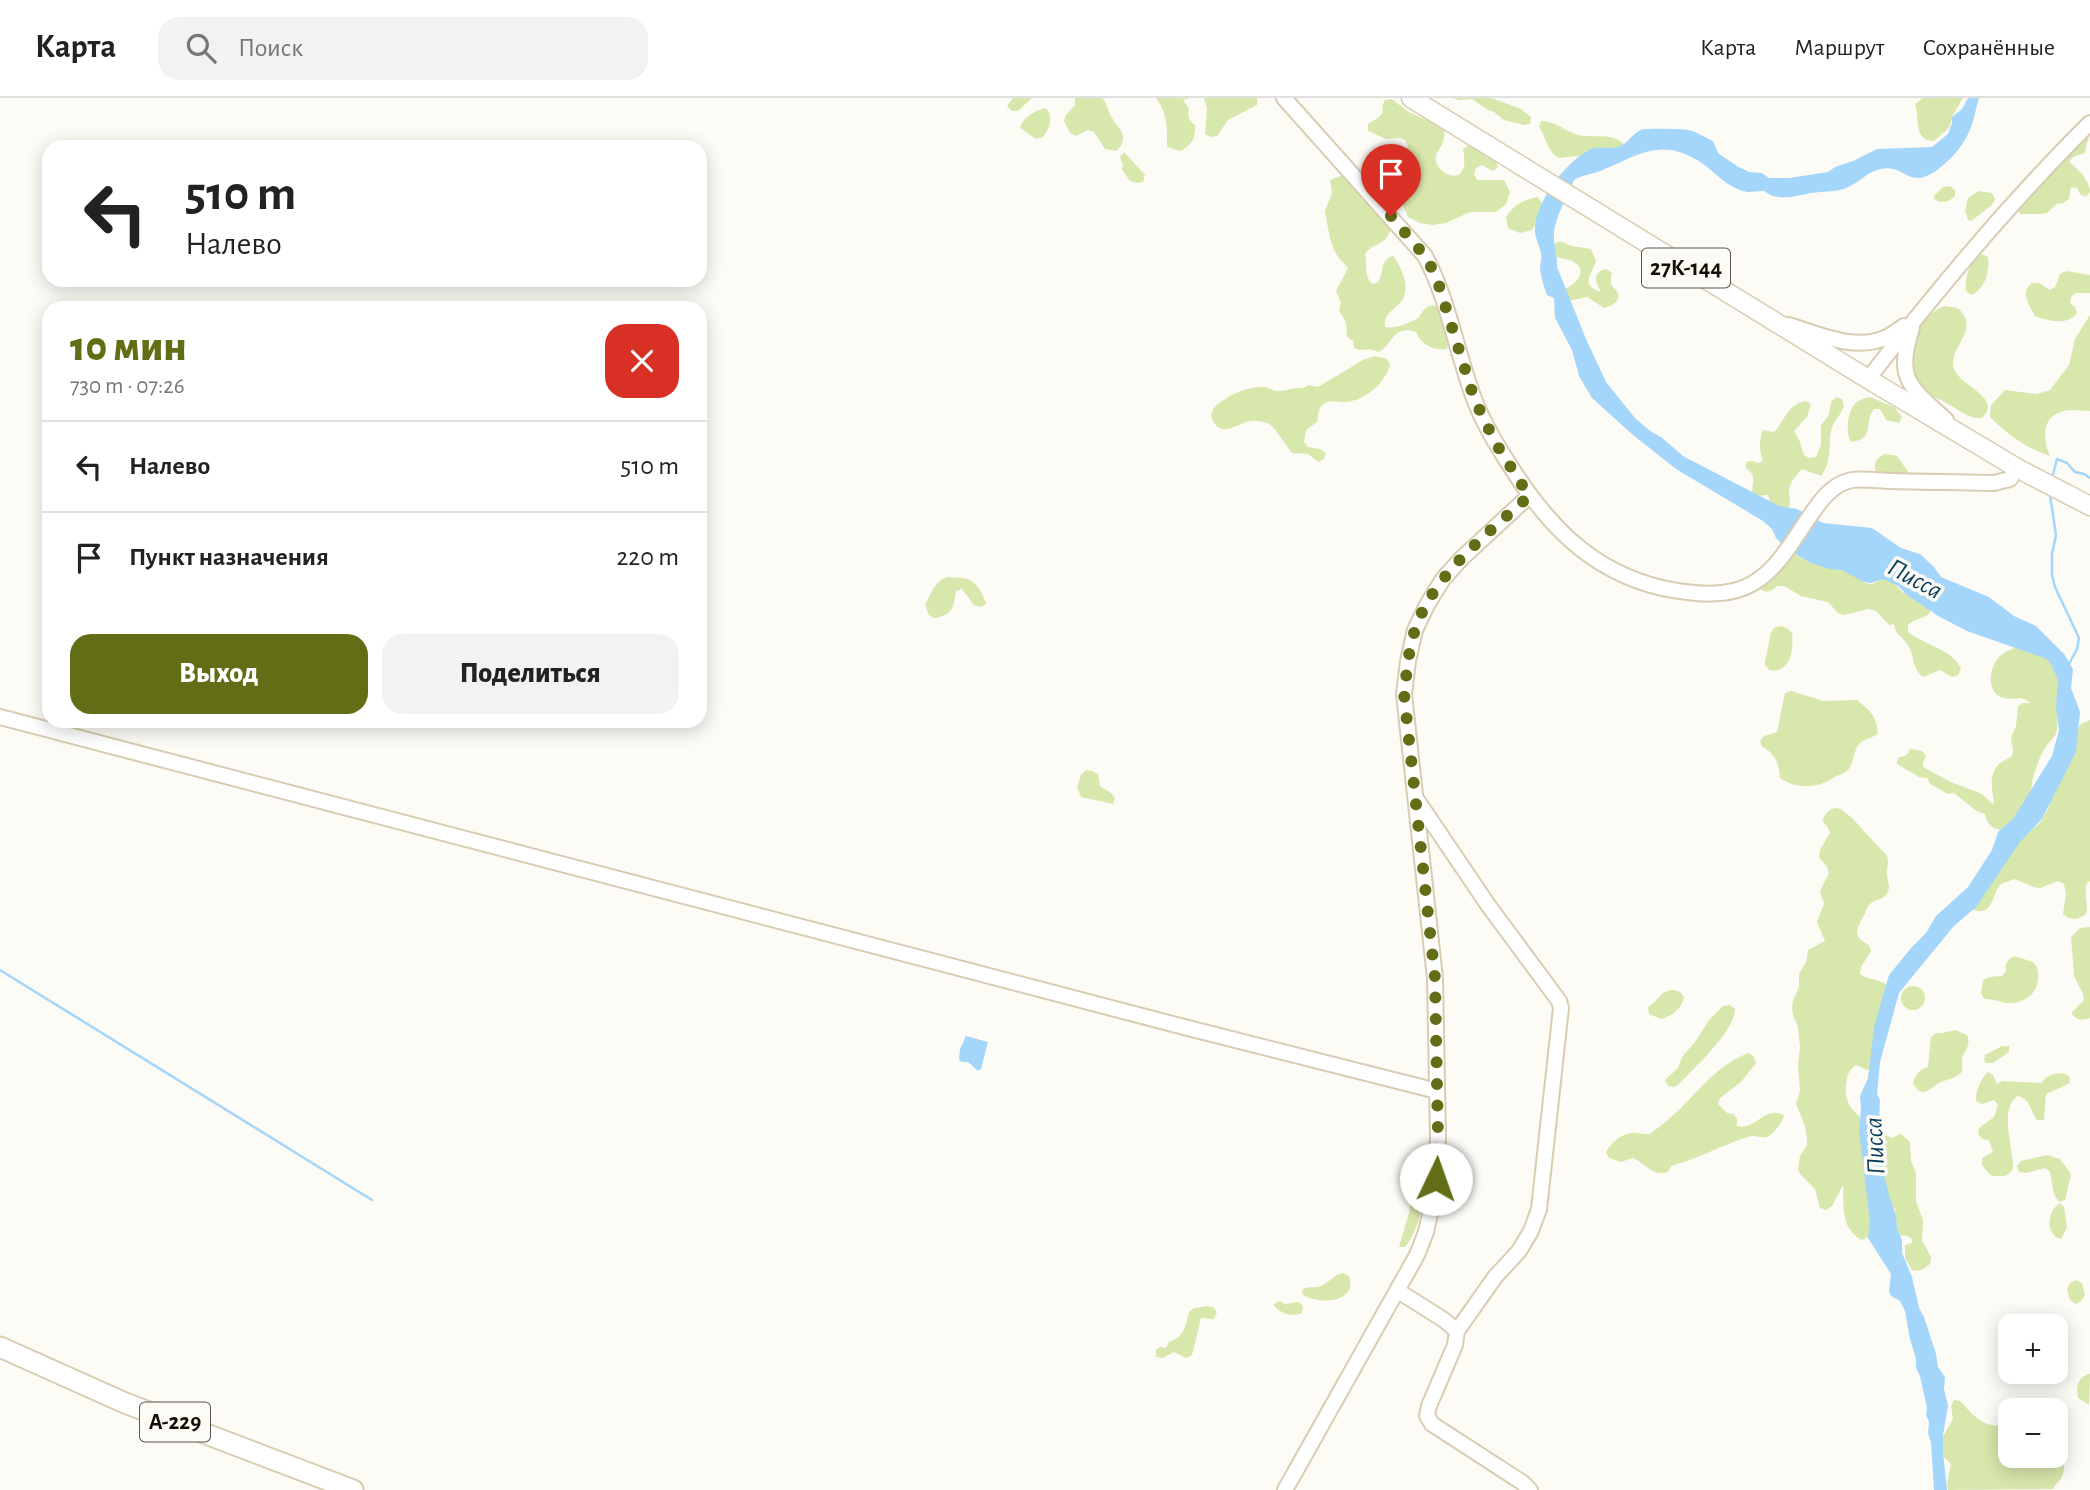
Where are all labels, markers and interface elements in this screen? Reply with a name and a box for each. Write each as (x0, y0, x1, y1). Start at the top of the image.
search box (158, 17, 648, 80)
icon: search (182, 29, 220, 67)
text: Карта (35, 31, 116, 64)
text: Поиск (238, 35, 303, 61)
text: Карта (1700, 36, 1756, 60)
text: Маршрут (1794, 36, 1884, 60)
text: Сохранённые (1922, 36, 2055, 60)
pin (1361, 144, 1421, 216)
icon: arrive (1372, 155, 1410, 193)
icon: left (70, 168, 161, 259)
text: 510 m (185, 170, 296, 219)
text: Налево (185, 228, 282, 260)
road number: 27К-144 (1642, 248, 1730, 288)
button: close (605, 324, 679, 398)
text: 10 мин (70, 326, 187, 368)
text: 730 m · 07:26 (70, 375, 185, 398)
icon: left (70, 448, 108, 486)
text: Налево (129, 453, 210, 479)
text: 510 m (620, 453, 679, 479)
icon: arrive (70, 539, 108, 577)
text: Пункт назначения (129, 544, 329, 570)
text: 220 m (617, 544, 679, 570)
water label: Писса (1884, 554, 1946, 604)
button: Выход (70, 634, 368, 714)
button: Поделиться (382, 634, 679, 714)
water label: Писса (1861, 1117, 1889, 1175)
position arrow (1399, 1142, 1473, 1216)
map controls (1998, 1314, 2068, 1468)
button: + (1998, 1314, 2068, 1384)
button: − (1998, 1398, 2068, 1468)
road number: А-229 (140, 1402, 210, 1442)

